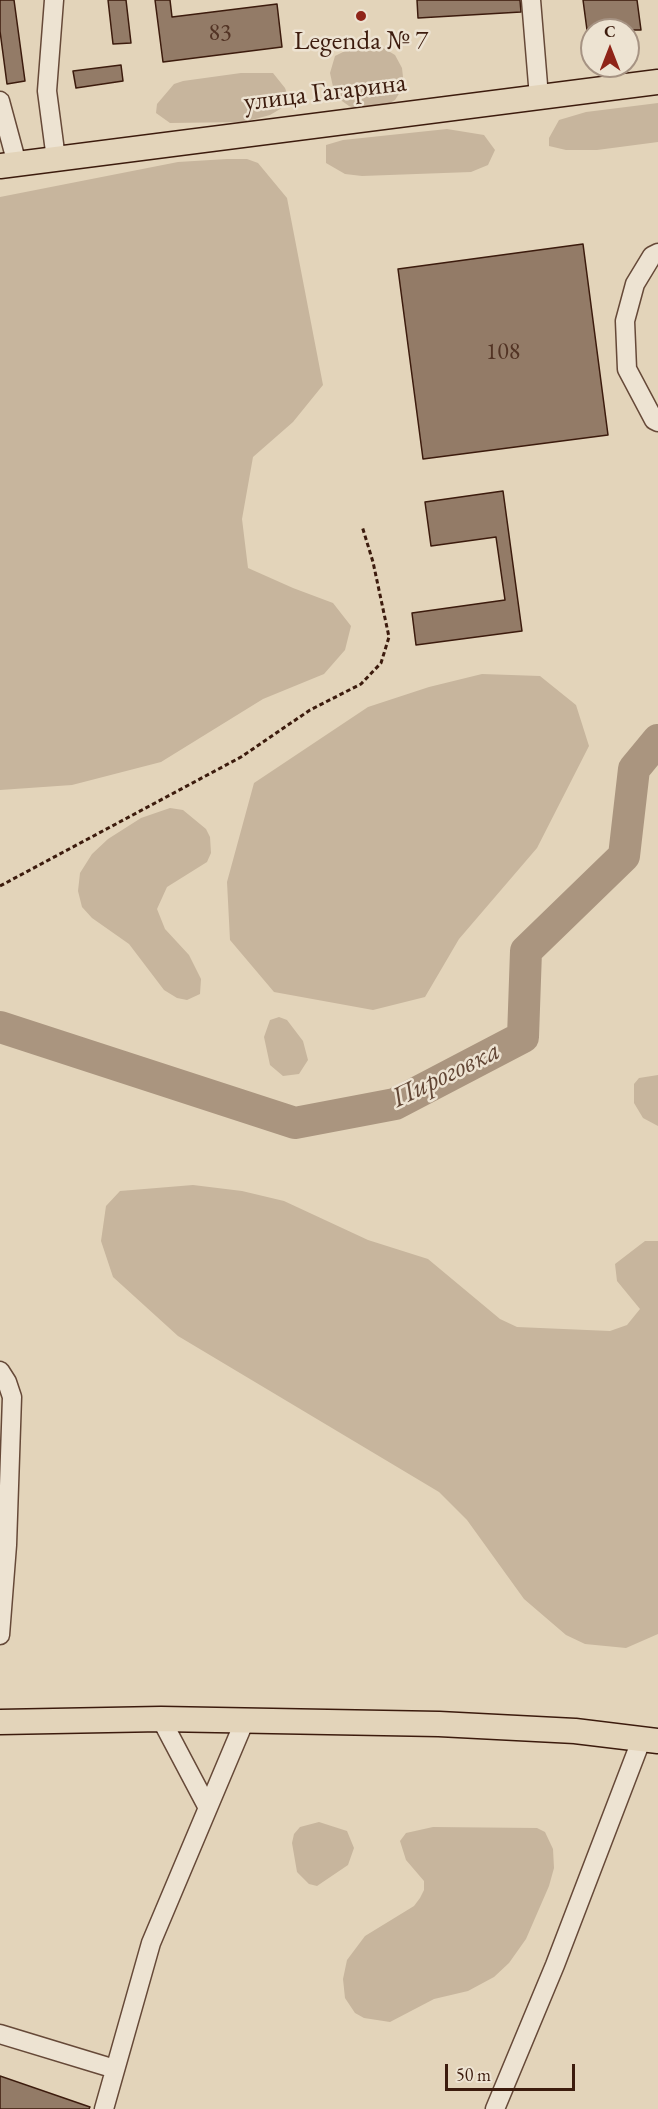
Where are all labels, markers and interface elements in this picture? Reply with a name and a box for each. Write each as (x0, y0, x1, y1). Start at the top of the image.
marker: Legenda № 7 (354, 9, 368, 23)
north arrow (580, 18, 640, 78)
house number: 83 (208, 19, 232, 47)
text: С (604, 21, 616, 42)
place label: Legenda № 7 (294, 26, 428, 58)
street label: улица Гагарина (242, 67, 408, 119)
house number: 108 (486, 338, 520, 366)
water label: Пироговка (386, 1034, 506, 1116)
scale bar (448, 2052, 578, 2090)
text: 50 m (456, 2063, 491, 2086)

